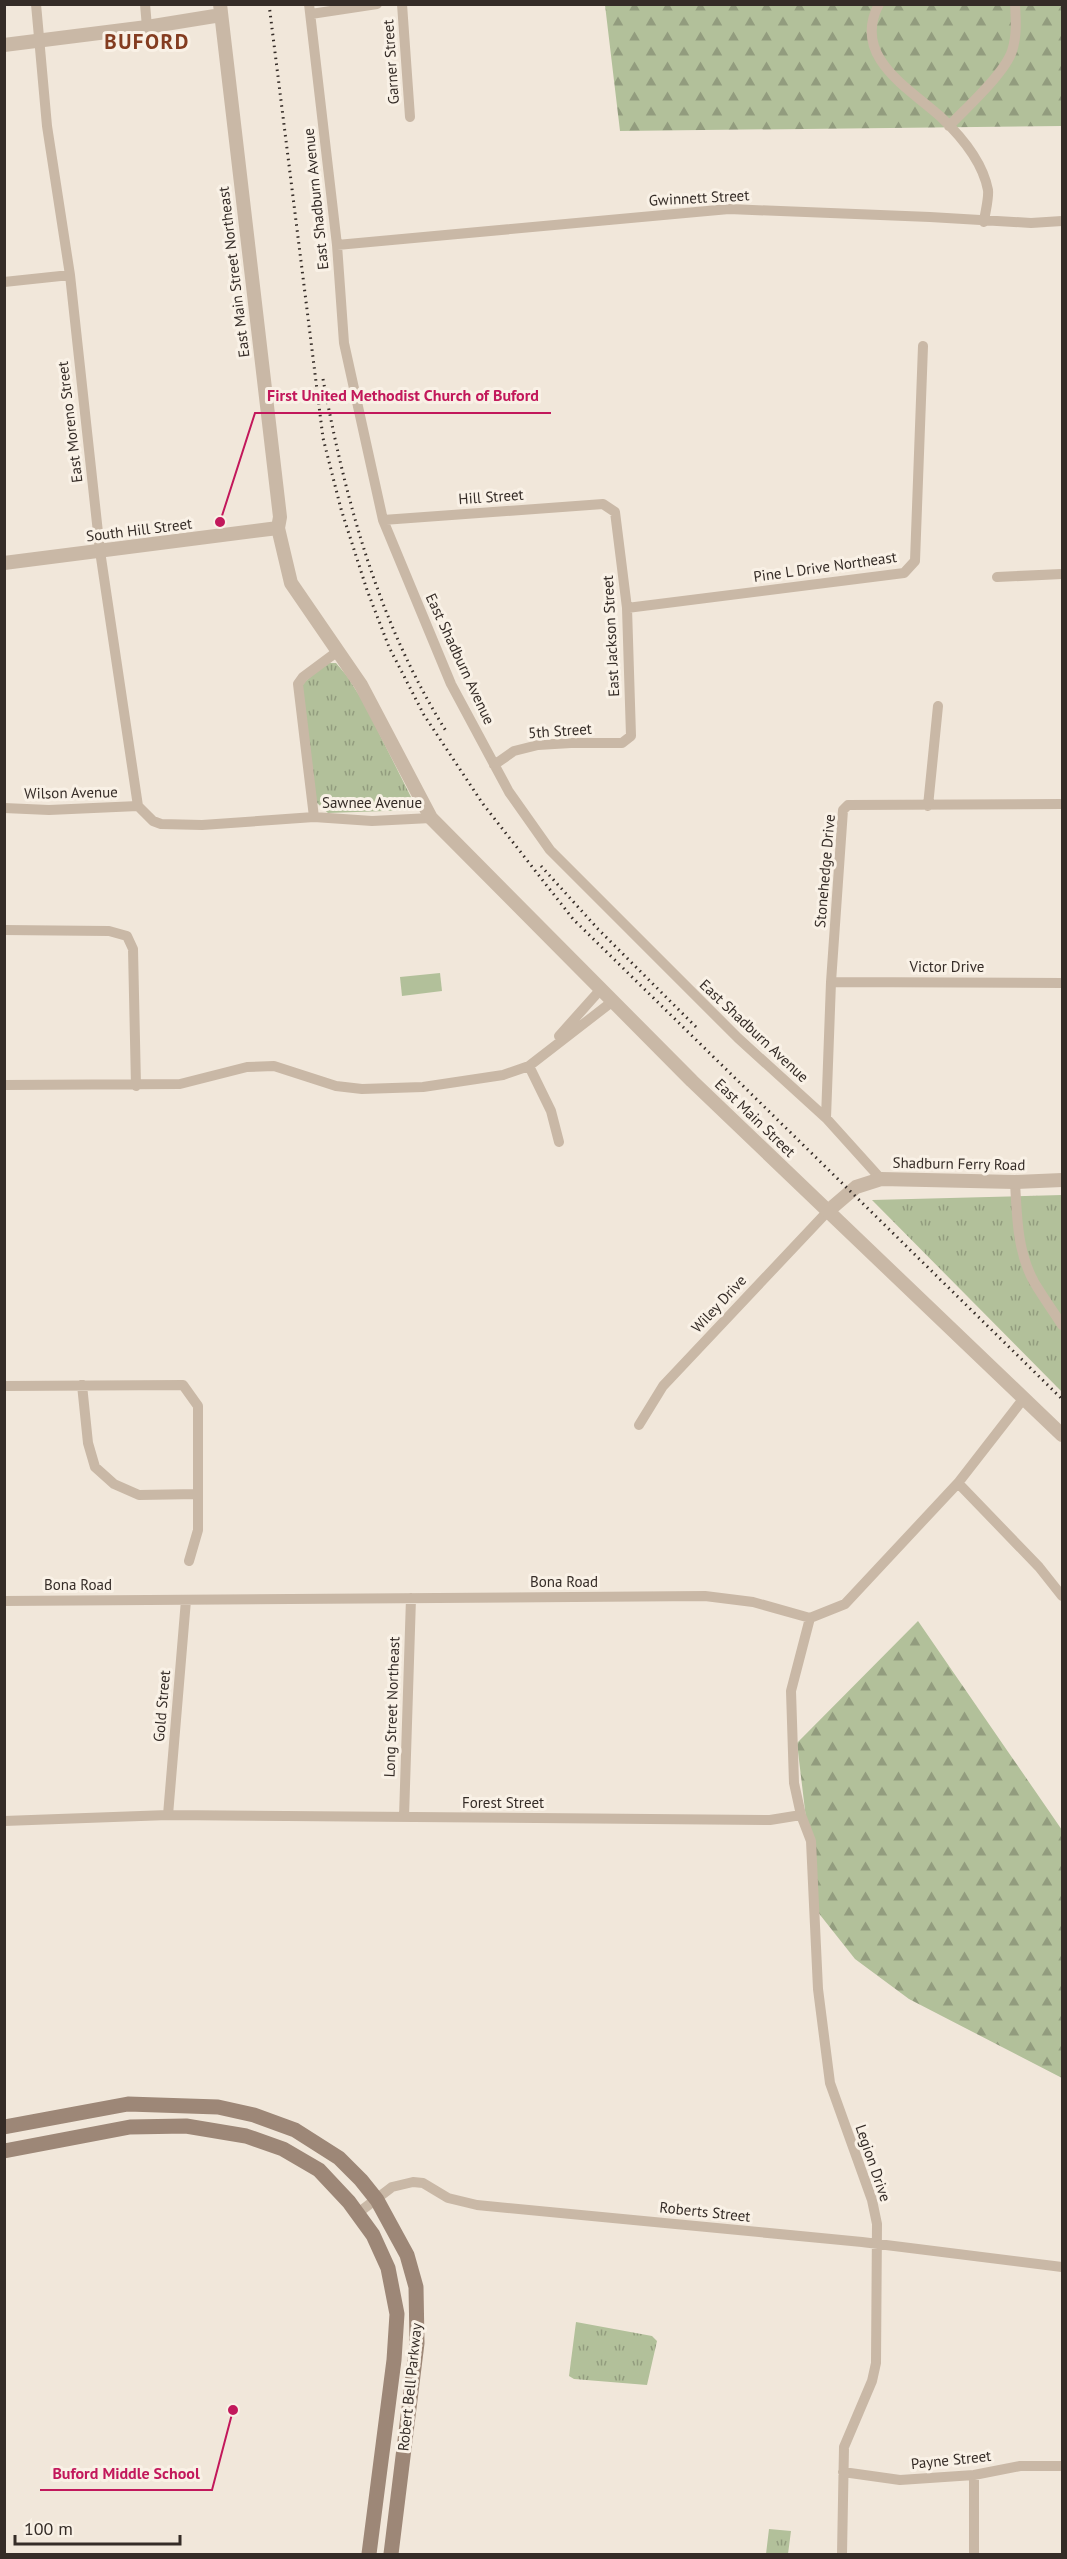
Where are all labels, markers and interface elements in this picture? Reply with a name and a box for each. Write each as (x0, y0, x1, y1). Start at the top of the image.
street label: Garner Street (378, 19, 403, 105)
district label: BUFORD (104, 28, 190, 55)
street label: East Shadburn Avenue (299, 127, 332, 271)
street label: East Main Street Northeast (214, 185, 253, 359)
street label: Gwinnett Street (648, 185, 750, 210)
street label: East Moreno Street (53, 360, 86, 484)
callout: First United Methodist Church of Buford (255, 379, 551, 413)
text: First United Methodist Church of Buford (267, 385, 539, 405)
street label: Hill Street (458, 485, 524, 508)
street label: South Hill Street (85, 514, 193, 545)
street label: Pine L Drive Northeast (752, 547, 898, 586)
street label: East Jackson Street (598, 575, 623, 697)
street label: East Shadburn Avenue (422, 590, 499, 727)
street label: 5th Street (527, 719, 592, 742)
street label: Wilson Avenue (24, 782, 118, 803)
street label: Sawnee Avenue (322, 793, 422, 812)
street label: Stonehedge Drive (810, 813, 839, 929)
street label: Victor Drive (909, 957, 985, 976)
street label: East Shadburn Avenue (696, 975, 813, 1086)
street label: East Main Street (711, 1074, 800, 1161)
street label: Shadburn Ferry Road (892, 1153, 1026, 1174)
street label: Wiley Drive (687, 1271, 750, 1337)
street label: Bona Road (530, 1572, 598, 1591)
street label: Bona Road (44, 1575, 112, 1594)
street label: Long Street Northeast (380, 1636, 403, 1778)
street label: Gold Street (149, 1669, 174, 1743)
street label: Forest Street (462, 1793, 544, 1812)
street label: Legion Drive (851, 2122, 896, 2204)
street label: Roberts Street (659, 2197, 751, 2226)
street label: Robert Bell Parkway (393, 2322, 426, 2452)
street label: Payne Street (910, 2446, 992, 2473)
callout: Buford Middle School (40, 2456, 212, 2490)
text: Buford Middle School (52, 2463, 200, 2483)
scale bar (15, 2508, 180, 2546)
text: 100 m (24, 2517, 73, 2540)

